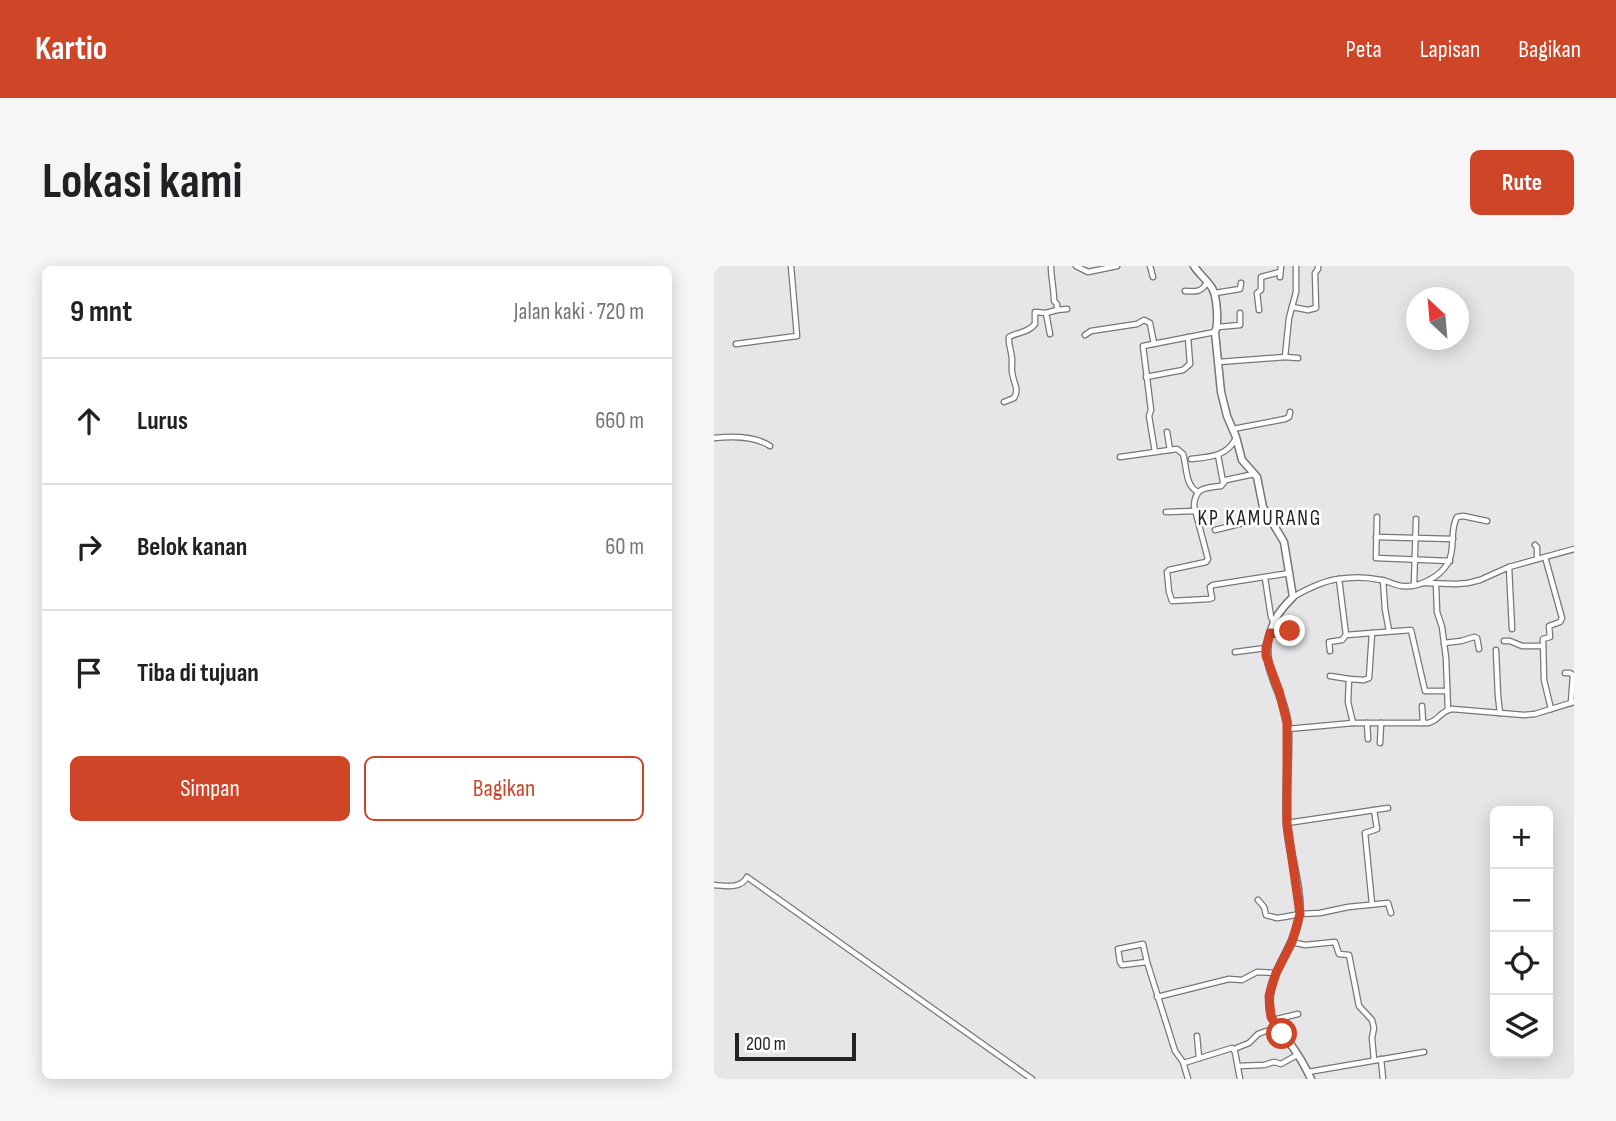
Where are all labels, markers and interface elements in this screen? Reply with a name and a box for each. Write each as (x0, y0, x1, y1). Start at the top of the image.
text: Kartio (35, 29, 107, 69)
text: Peta (1346, 35, 1382, 64)
text: Lapisan (1420, 35, 1480, 64)
text: Bagikan (1518, 35, 1581, 64)
button: Rute (1470, 150, 1574, 215)
text: Lokasi kami (42, 153, 242, 212)
north arrow (1406, 287, 1469, 350)
text: 9 mnt (70, 294, 132, 330)
text: Jalan kaki · 720 m (514, 298, 644, 326)
icon: ahead (70, 402, 108, 440)
text: Lurus (137, 406, 188, 437)
text: 660 m (595, 407, 644, 435)
district label: KP KAMURANG (1198, 506, 1322, 531)
icon: right (70, 528, 108, 566)
text: Belok kanan (137, 532, 247, 563)
text: 60 m (605, 533, 644, 561)
route end (1274, 615, 1305, 646)
icon: arrive (70, 654, 108, 692)
text: Tiba di tujuan (137, 658, 259, 689)
button: Simpan (70, 756, 350, 821)
button: Bagikan (364, 756, 644, 821)
map controls (1490, 806, 1553, 1058)
button: + (1490, 806, 1553, 869)
button: − (1490, 869, 1553, 932)
button: locate (1490, 932, 1553, 995)
button: layers (1490, 995, 1553, 1058)
route start (1266, 1018, 1297, 1049)
scale bar (735, 1030, 856, 1062)
text: 200 m (746, 1033, 786, 1056)

